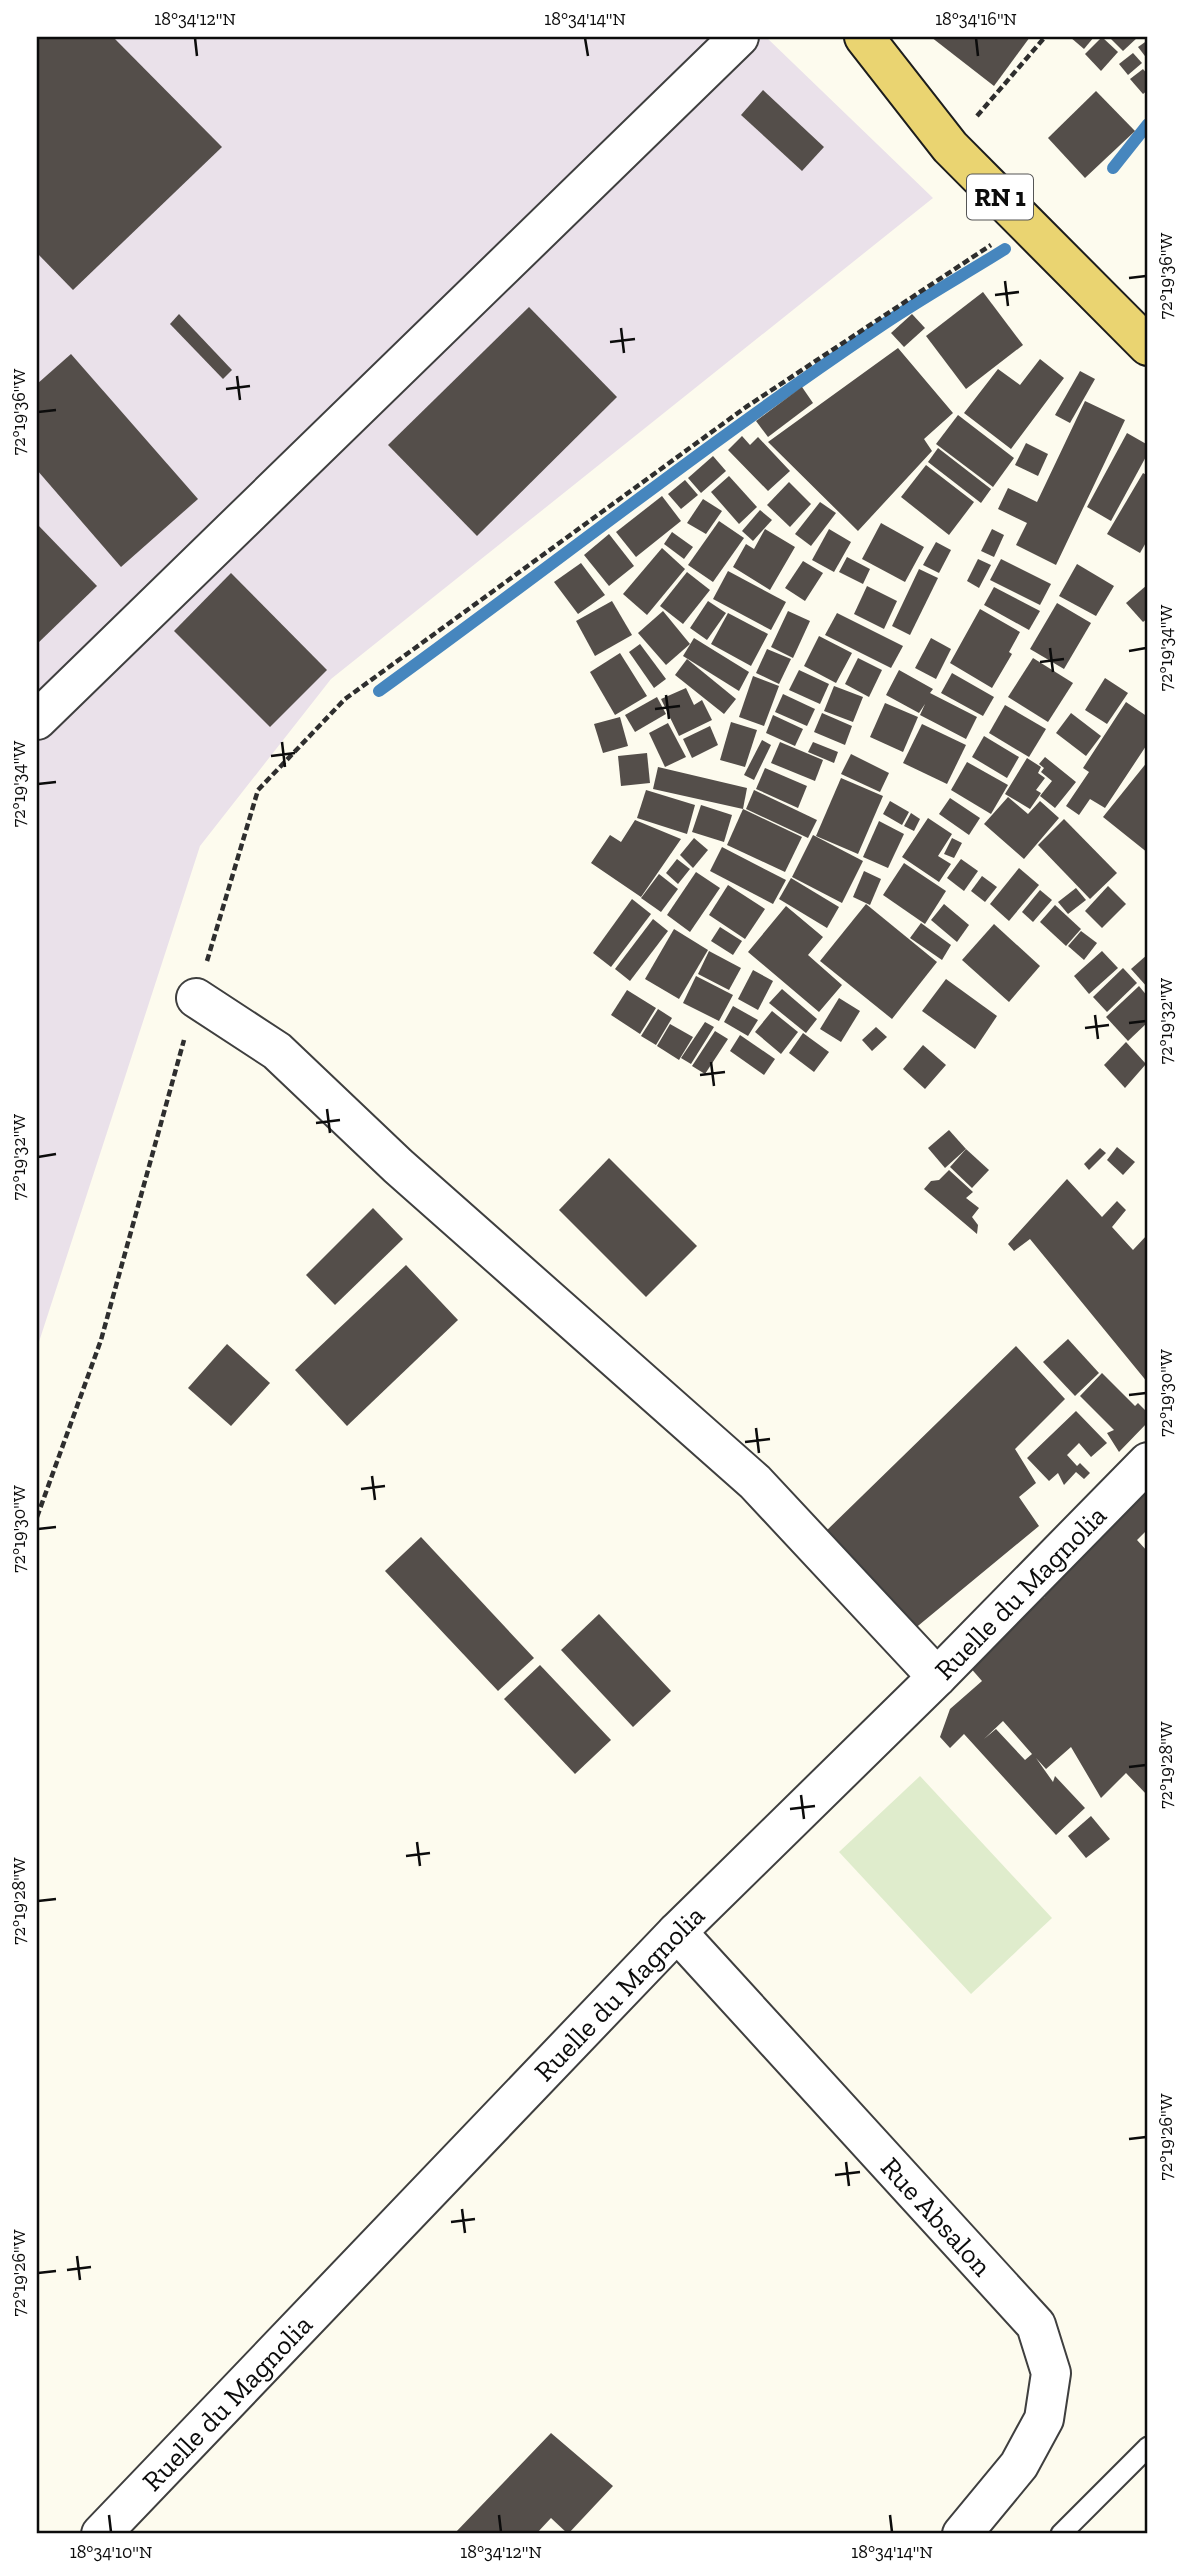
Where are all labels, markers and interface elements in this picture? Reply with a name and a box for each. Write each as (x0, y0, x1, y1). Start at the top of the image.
text: 18°34'12"N (154, 8, 236, 30)
text: 18°34'14"N (544, 8, 626, 30)
text: 18°34'16"N (935, 8, 1017, 30)
road number: RN 1 (967, 174, 1033, 220)
text: 72°19'36"W (1155, 232, 1177, 319)
text: 72°19'36"W (8, 368, 30, 455)
text: 72°19'34"W (1155, 605, 1177, 691)
text: 72°19'34"W (8, 741, 30, 827)
text: 72°19'32"W (1155, 978, 1177, 1064)
text: 72°19'32"W (8, 1114, 30, 1200)
text: 72°19'30"W (1155, 1349, 1177, 1437)
text: 72°19'30"W (8, 1485, 30, 1573)
street label: Ruelle du Magnolia (928, 1498, 1113, 1687)
text: 72°19'28"W (1155, 1721, 1177, 1809)
text: 72°19'28"W (8, 1857, 30, 1945)
street label: Ruelle du Magnolia (528, 1898, 711, 2088)
text: 72°19'26"W (1155, 2093, 1177, 2181)
street label: Rue Absalon (874, 2151, 999, 2283)
text: 72°19'26"W (8, 2229, 30, 2317)
street label: Ruelle du Magnolia (136, 2308, 319, 2498)
text: 18°34'10"N (70, 2541, 152, 2563)
text: 18°34'12"N (460, 2541, 542, 2563)
text: 18°34'14"N (851, 2541, 933, 2563)

